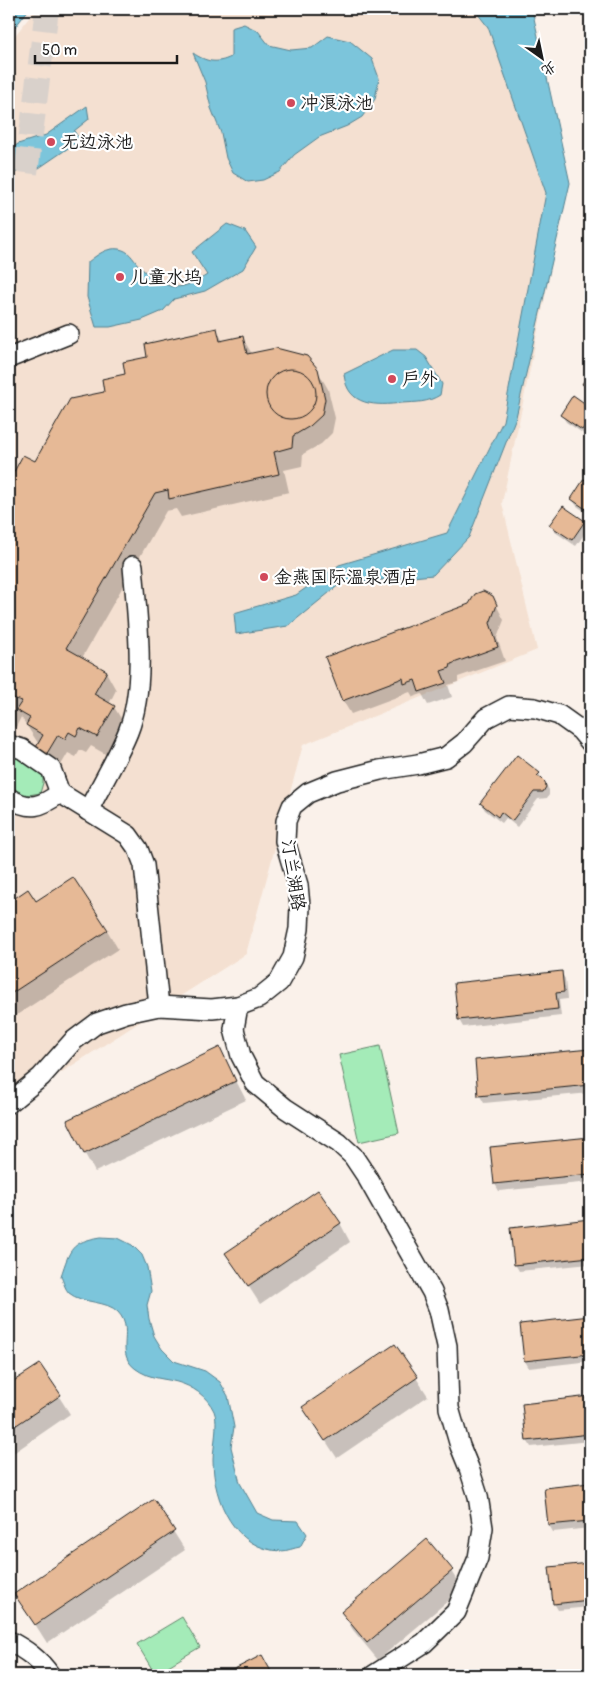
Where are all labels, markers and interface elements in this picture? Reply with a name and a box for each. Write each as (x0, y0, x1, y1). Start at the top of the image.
scale bar (35, 32, 178, 64)
north arrow (516, 32, 566, 82)
text: 50 m (42, 41, 77, 60)
text: 北 (538, 58, 559, 79)
place label: 冲浪泳池 (301, 92, 373, 115)
marker: 冲浪泳池 (285, 97, 297, 109)
place label: 无边泳池 (61, 131, 133, 154)
marker: 无边泳池 (45, 136, 57, 148)
place label: 儿童水坞 (130, 266, 202, 289)
marker: 儿童水坞 (114, 271, 126, 283)
place label: 户外 (402, 368, 438, 391)
marker: 户外 (386, 373, 398, 385)
place label: 金燕国际温泉酒店 (274, 566, 418, 589)
marker: 金燕国际温泉酒店 (258, 571, 270, 583)
street label: 汀兰湖路 (276, 838, 310, 912)

